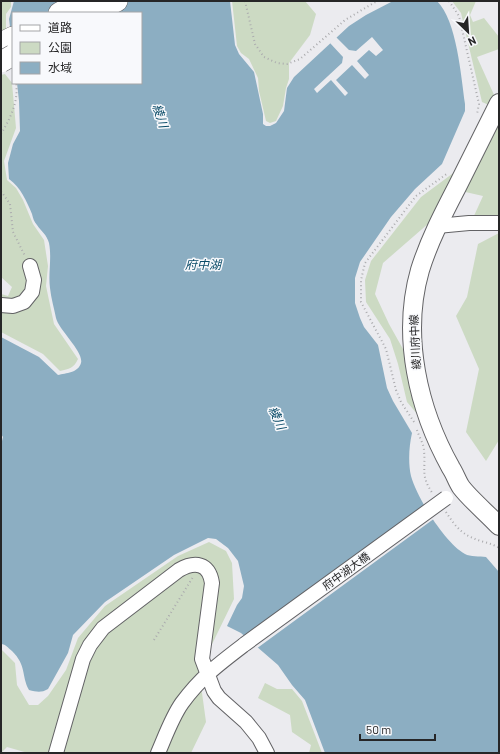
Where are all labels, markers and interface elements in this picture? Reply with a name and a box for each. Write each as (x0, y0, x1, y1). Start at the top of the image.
legend (12, 12, 142, 84)
north arrow (448, 12, 488, 52)
text: 道路 (48, 20, 72, 34)
text: N (466, 34, 479, 49)
text: 公園 (48, 40, 72, 54)
text: 水域 (48, 60, 72, 74)
water label: 綾川 (151, 102, 172, 131)
water label: 府中湖 (185, 257, 223, 271)
street label: 綾川府中線 (407, 314, 422, 370)
water label: 綾川 (267, 404, 290, 433)
street label: 府中湖大橋 (320, 549, 372, 592)
scale bar (360, 716, 435, 742)
text: 50 m (366, 722, 391, 736)

